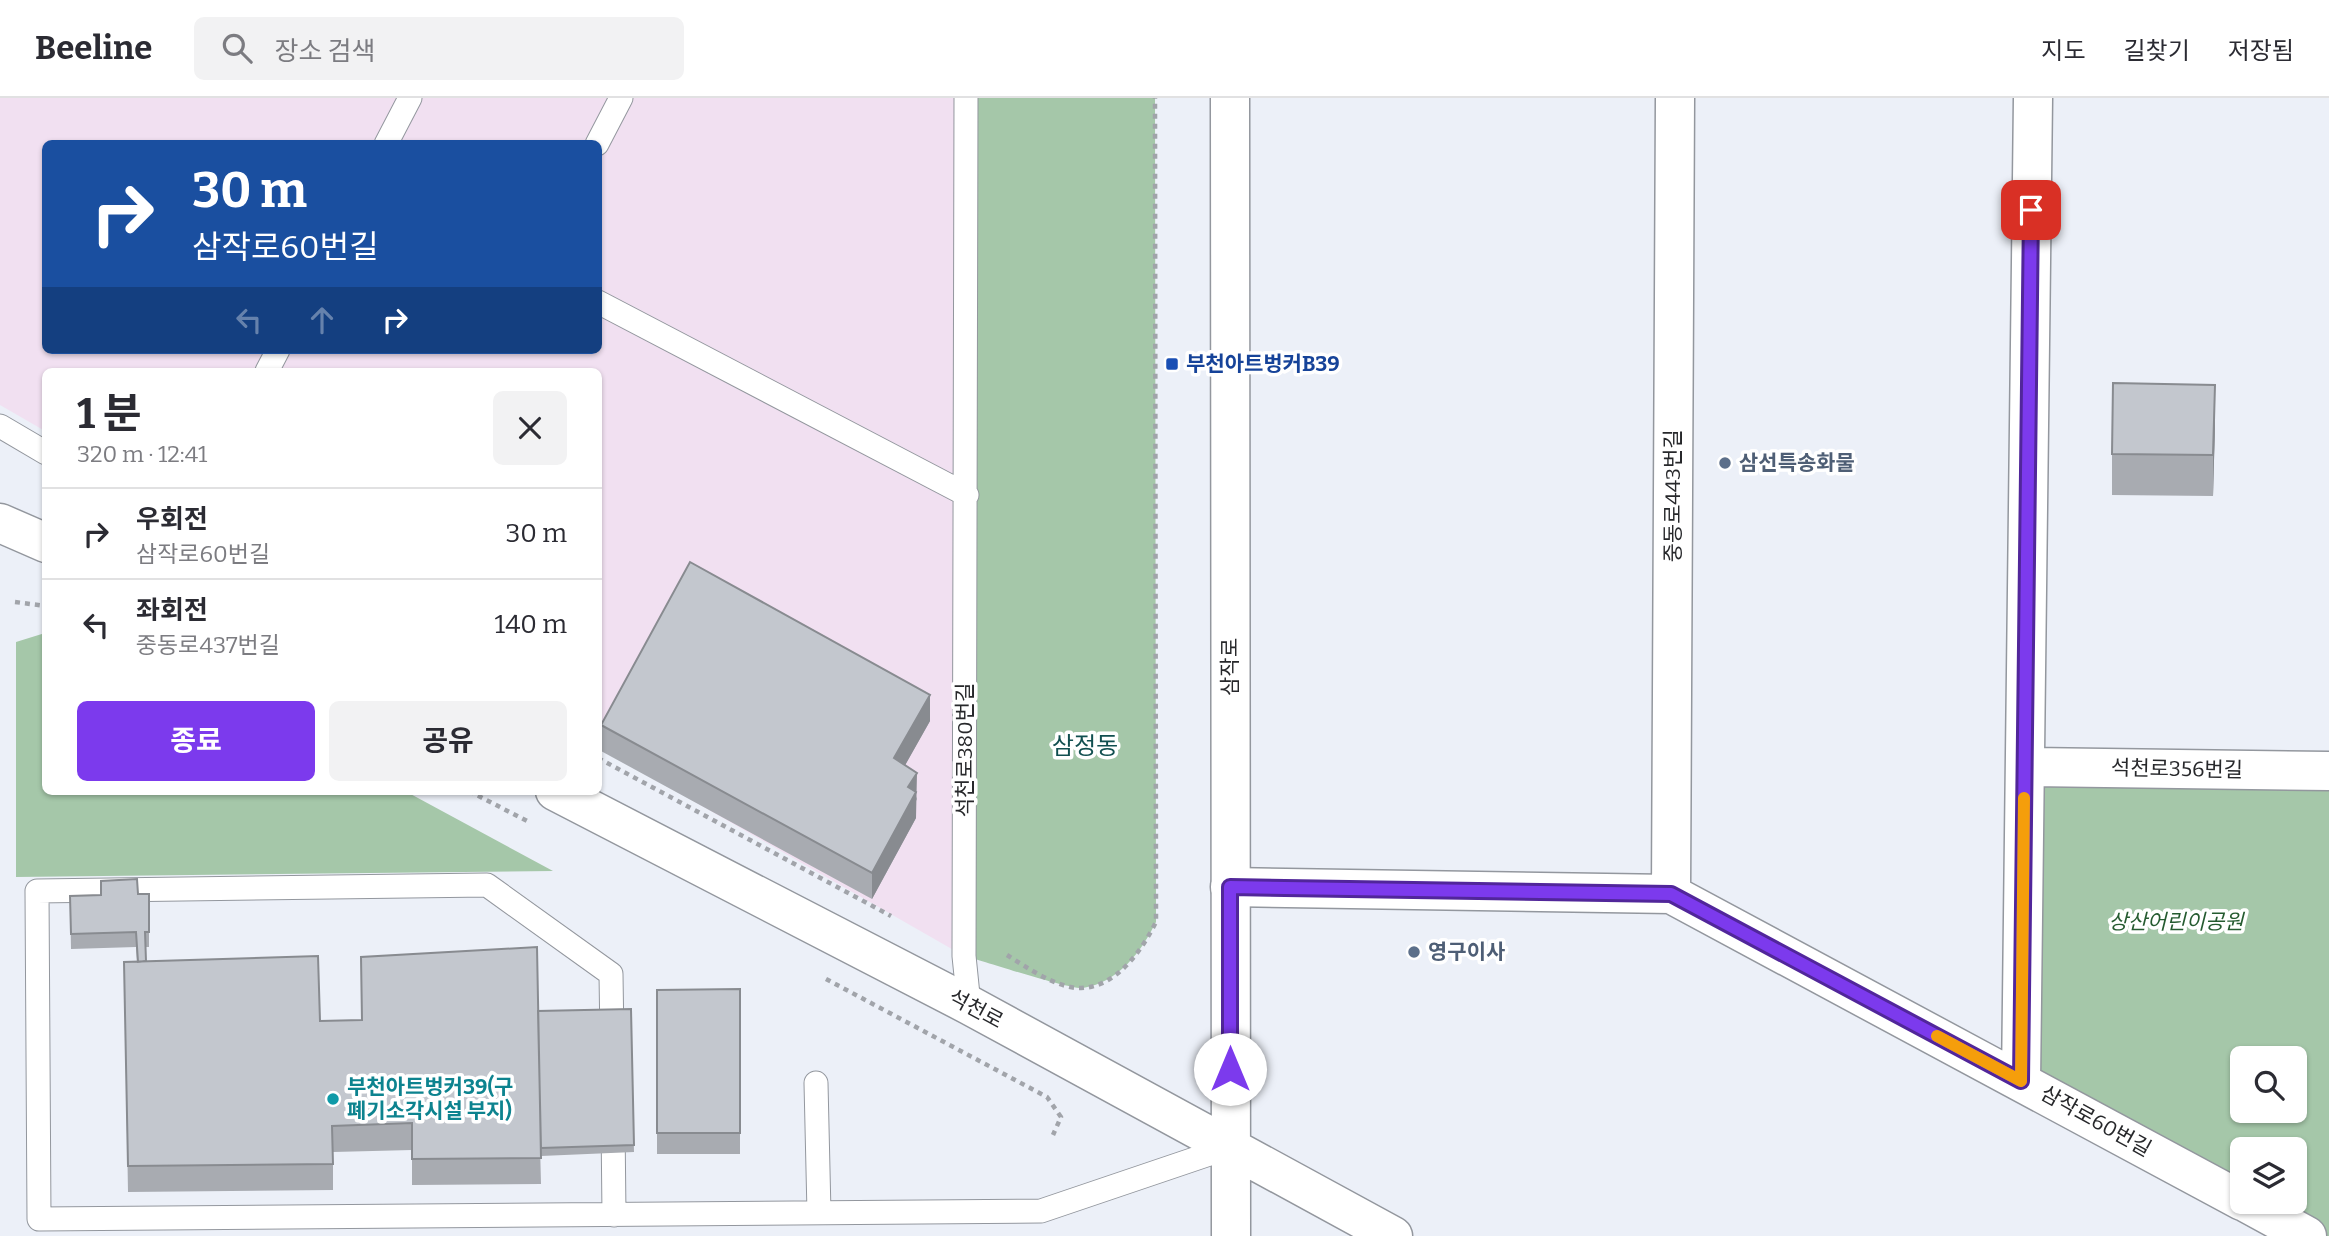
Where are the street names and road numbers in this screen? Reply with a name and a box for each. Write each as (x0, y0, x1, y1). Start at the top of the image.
street label: 중동로443번길 (1660, 429, 1686, 563)
street label: 삼작로 (1217, 638, 1243, 696)
street label: 석천로380번길 (952, 683, 978, 817)
street label: 석천로356번길 (2111, 755, 2243, 783)
street label: 석천로 (944, 984, 1008, 1034)
street label: 삼작로60번길 (2036, 1080, 2156, 1162)

